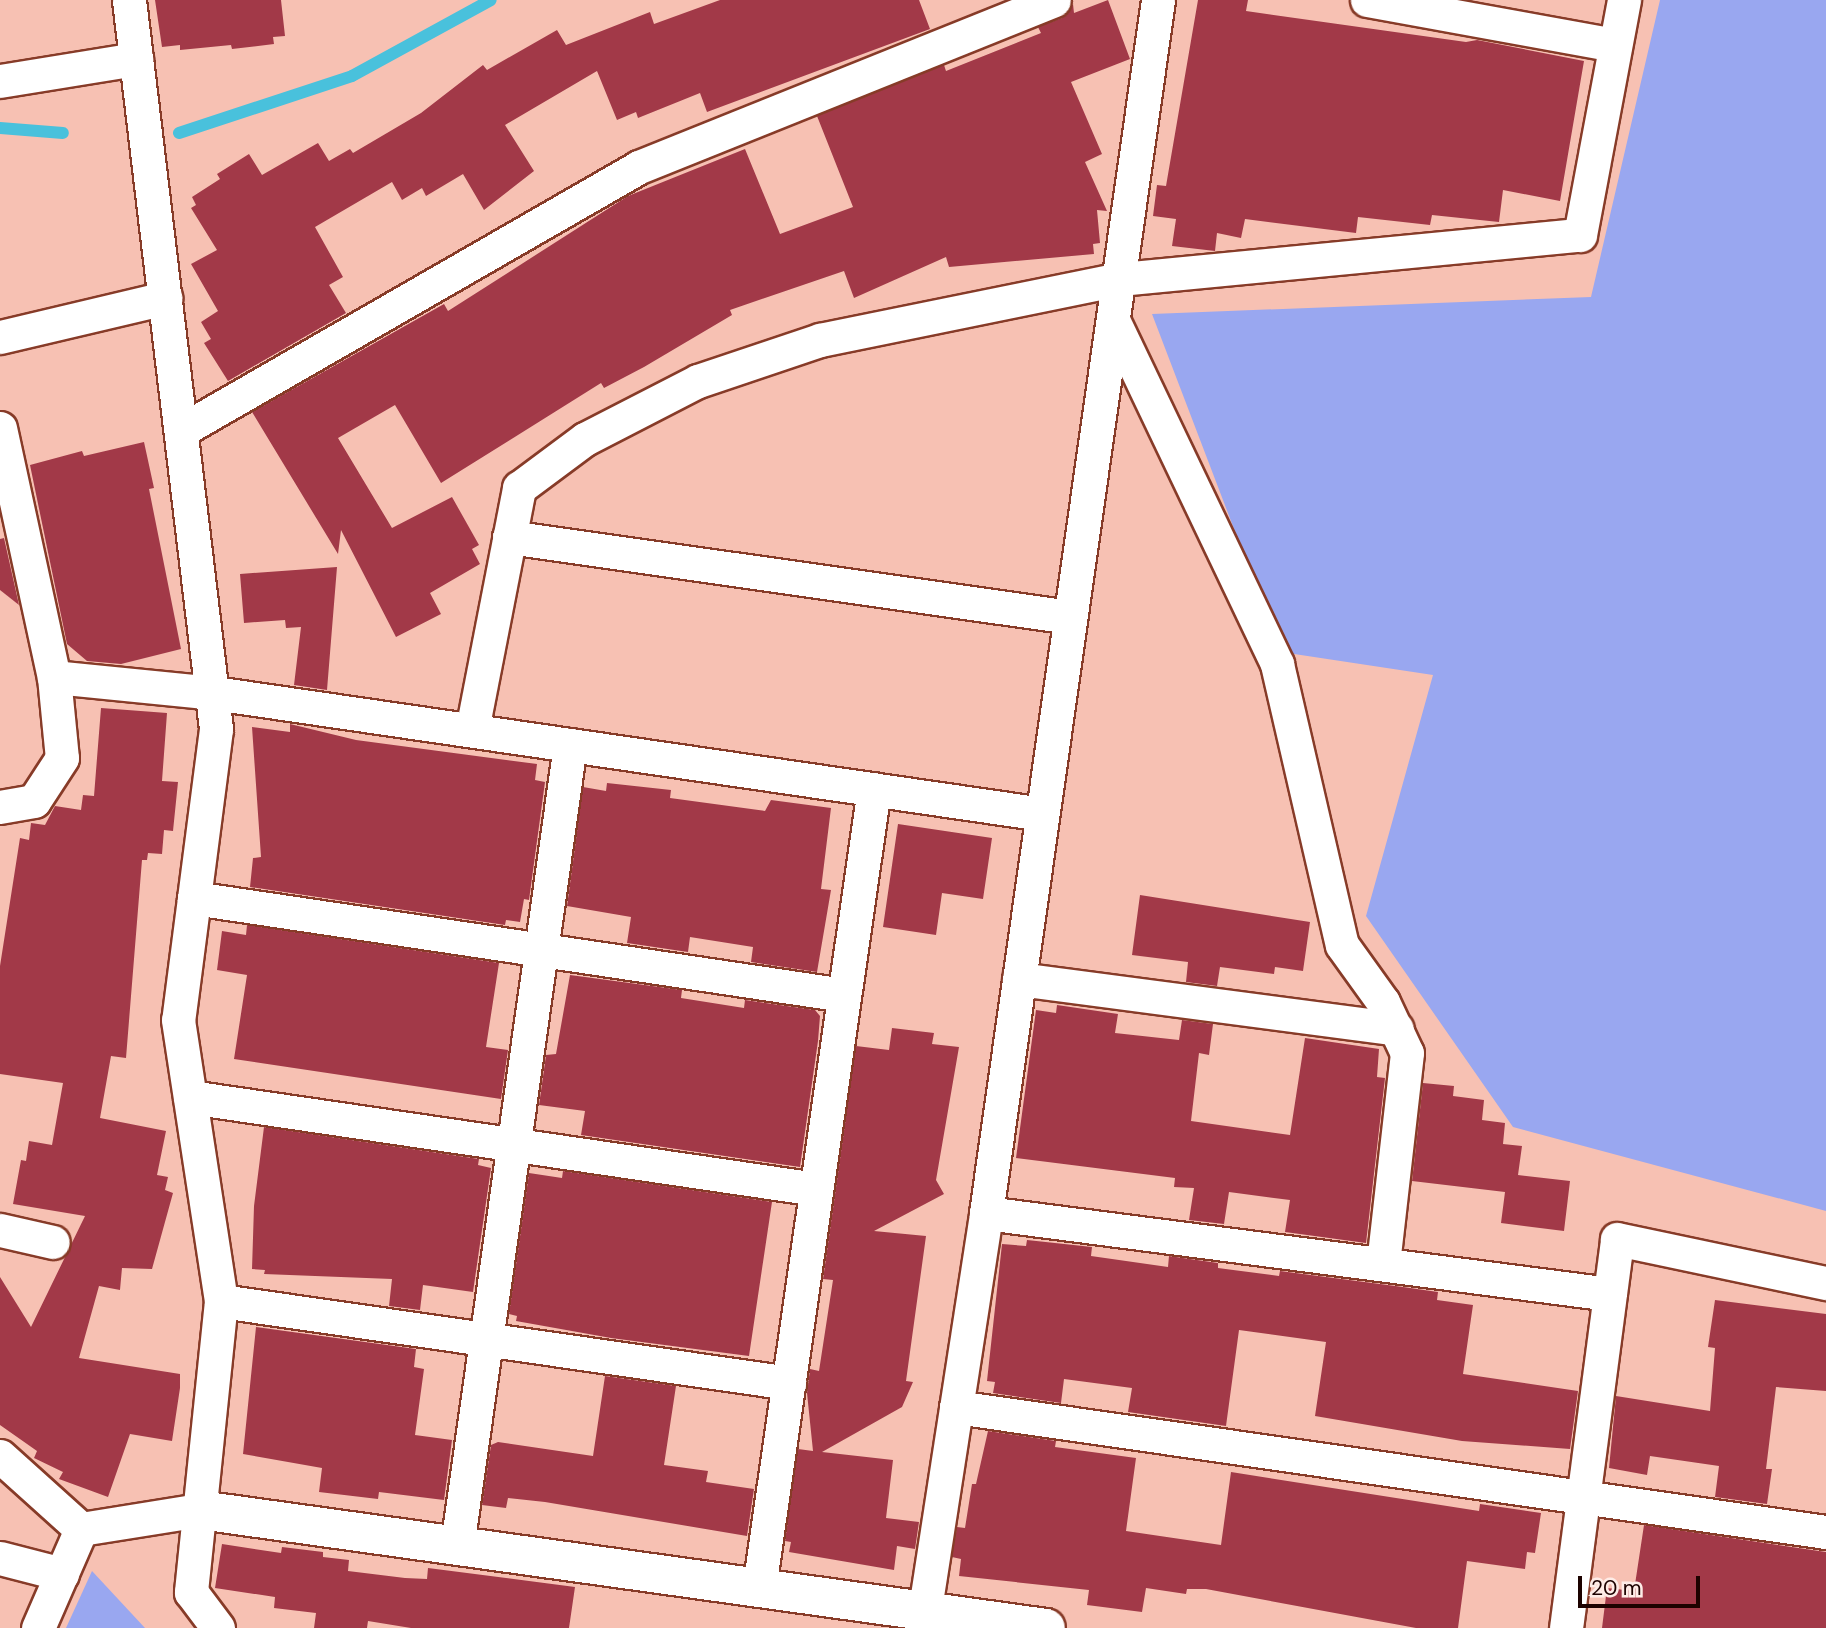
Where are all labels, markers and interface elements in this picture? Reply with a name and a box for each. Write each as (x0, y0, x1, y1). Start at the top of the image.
scale bar (1581, 1562, 1703, 1606)
text: 20 m (1591, 1574, 1642, 1602)

